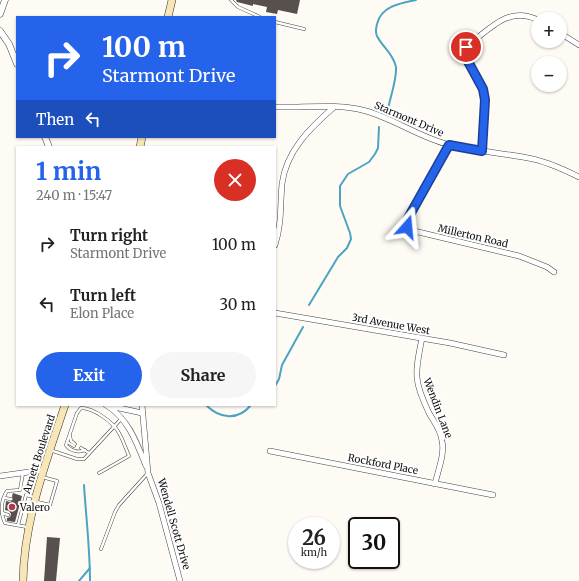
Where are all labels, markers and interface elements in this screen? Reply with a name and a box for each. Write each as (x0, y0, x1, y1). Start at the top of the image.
map controls (531, 12, 567, 92)
button: + (531, 12, 567, 48)
text: 100 m (102, 29, 186, 65)
pin (449, 30, 483, 64)
icon: right (36, 32, 88, 84)
icon: arrive (455, 36, 477, 58)
button: − (531, 56, 567, 92)
text: Starmont Drive (102, 64, 235, 87)
street label: Starmont Drive (372, 99, 446, 139)
icon: left (82, 108, 104, 130)
text: Then (36, 110, 74, 129)
text: 1 min (36, 156, 101, 187)
button: close (214, 159, 256, 201)
text: 240 m · 15:47 (36, 187, 112, 204)
position arrow (386, 206, 428, 248)
street label: Millerton Road (437, 222, 509, 250)
text: Turn right (70, 226, 148, 245)
icon: right (36, 233, 58, 255)
text: 100 m (212, 235, 256, 254)
text: Starmont Drive (70, 245, 166, 262)
text: Turn left (70, 286, 136, 305)
icon: left (36, 293, 58, 315)
text: 30 m (219, 295, 256, 314)
text: Elon Place (70, 305, 134, 322)
street label: 3rd Avenue West (351, 311, 431, 337)
button: Exit (36, 352, 142, 398)
button: Share (150, 352, 256, 398)
street label: Wendin Lane (420, 375, 455, 440)
street label: Arnett Boulevard (20, 413, 58, 496)
street label: Rockford Place (347, 451, 419, 477)
street label: Wendell Scott Drive (154, 476, 193, 571)
place label: Valero (19, 501, 50, 514)
marker: Valero (7, 502, 17, 512)
speed limit sign: 30 (348, 517, 400, 569)
text: 26 (302, 525, 326, 550)
text: km/h (301, 546, 327, 559)

